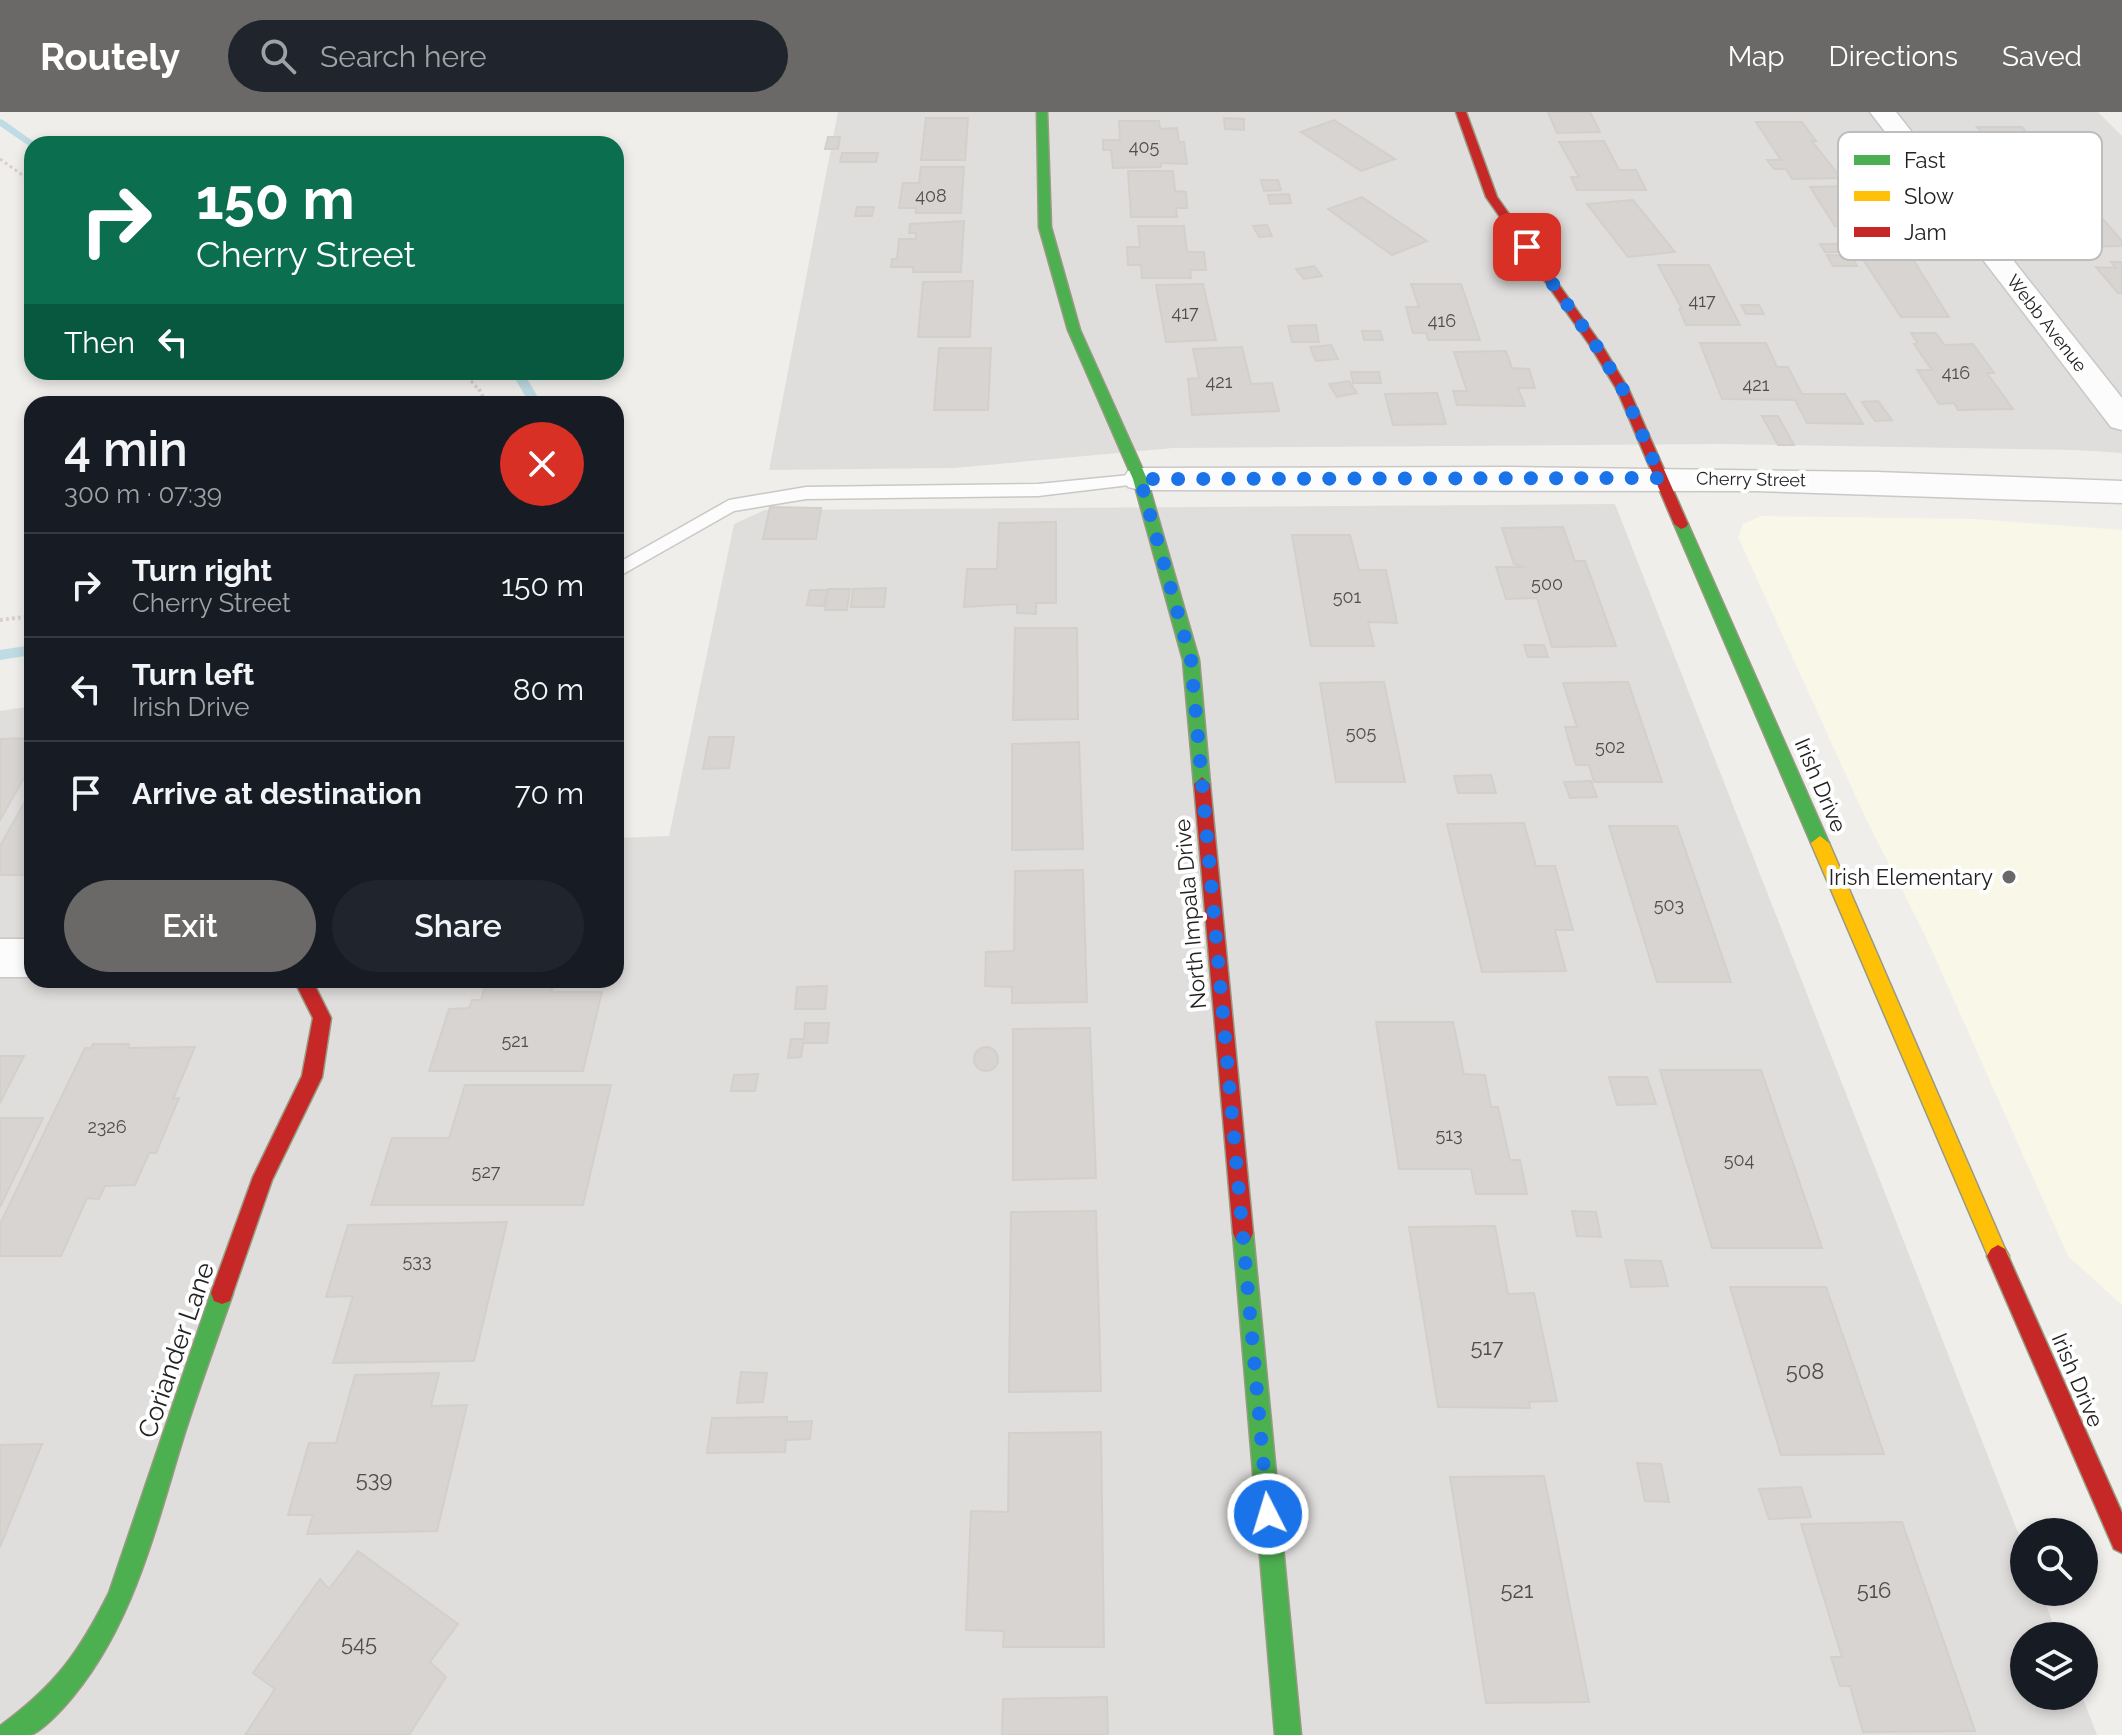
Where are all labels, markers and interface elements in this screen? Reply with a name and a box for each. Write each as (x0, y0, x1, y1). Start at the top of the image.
search box (228, 20, 788, 92)
text: Routely (40, 34, 180, 79)
icon: search (256, 34, 300, 78)
text: Search here (320, 39, 487, 74)
text: Map (1728, 40, 1785, 73)
text: Directions (1829, 40, 1958, 73)
text: Saved (2002, 40, 2082, 73)
legend (1838, 132, 2102, 260)
house number: 405 (1129, 136, 1160, 157)
text: Fast (1904, 147, 1946, 173)
text: 150 m (196, 166, 355, 232)
icon: right (64, 168, 168, 272)
text: Slow (1904, 183, 1954, 209)
house number: 408 (915, 185, 947, 206)
pin (1493, 213, 1561, 281)
text: Jam (1904, 219, 1947, 245)
icon: arrive (1505, 225, 1549, 269)
text: Cherry Street (196, 233, 416, 275)
street label: Webb Avenue (2003, 270, 2092, 376)
house number: 417 (1688, 290, 1716, 311)
house number: 417 (1171, 302, 1199, 323)
house number: 416 (1428, 310, 1456, 331)
icon: left (151, 320, 195, 364)
text: Then (64, 325, 135, 360)
house number: 416 (1942, 362, 1970, 383)
house number: 421 (1206, 371, 1233, 392)
house number: 421 (1743, 374, 1770, 395)
text: 4 min (64, 421, 188, 477)
button: close (500, 422, 584, 506)
street label: Cherry Street (1696, 468, 1806, 490)
text: 300 m · 07:39 (64, 479, 222, 509)
text: Turn right (132, 553, 272, 588)
icon: right (64, 563, 108, 607)
text: 150 m (501, 568, 584, 603)
house number: 500 (1531, 573, 1563, 594)
house number: 501 (1333, 586, 1362, 607)
text: Cherry Street (132, 588, 291, 618)
text: Turn left (132, 657, 254, 692)
icon: left (64, 667, 108, 711)
text: 80 m (513, 672, 584, 707)
text: Irish Drive (132, 692, 250, 722)
house number: 505 (1346, 722, 1377, 743)
street label: Irish Drive (1790, 734, 1852, 836)
house number: 502 (1595, 736, 1625, 757)
icon: arrive (64, 771, 108, 815)
text: Arrive at destination (132, 776, 422, 811)
text: 70 m (514, 776, 584, 811)
street label: North Impala Drive (1169, 818, 1211, 1010)
place label: Irish Elementary (1829, 864, 1993, 890)
marker: Irish Elementary (2000, 868, 2018, 886)
button: Exit (64, 880, 316, 972)
button: Share (332, 880, 584, 972)
house number: 503 (1654, 894, 1684, 915)
house number: 521 (502, 1030, 529, 1051)
house number: 2326 (87, 1116, 127, 1137)
house number: 513 (1435, 1124, 1463, 1145)
house number: 504 (1724, 1149, 1754, 1170)
house number: 527 (472, 1161, 501, 1182)
house number: 533 (402, 1250, 432, 1271)
street label: Coriander Lane (132, 1258, 220, 1442)
street label: Irish Drive (2047, 1329, 2109, 1431)
house number: 517 (1470, 1334, 1504, 1360)
house number: 508 (1786, 1358, 1824, 1384)
house number: 539 (356, 1466, 392, 1492)
position arrow (1226, 1472, 1310, 1556)
map controls (2010, 1518, 2098, 1710)
button: search (2010, 1518, 2098, 1606)
house number: 521 (1501, 1577, 1533, 1603)
house number: 516 (1857, 1577, 1891, 1603)
button: layers (2010, 1622, 2098, 1710)
house number: 545 (341, 1630, 377, 1656)

